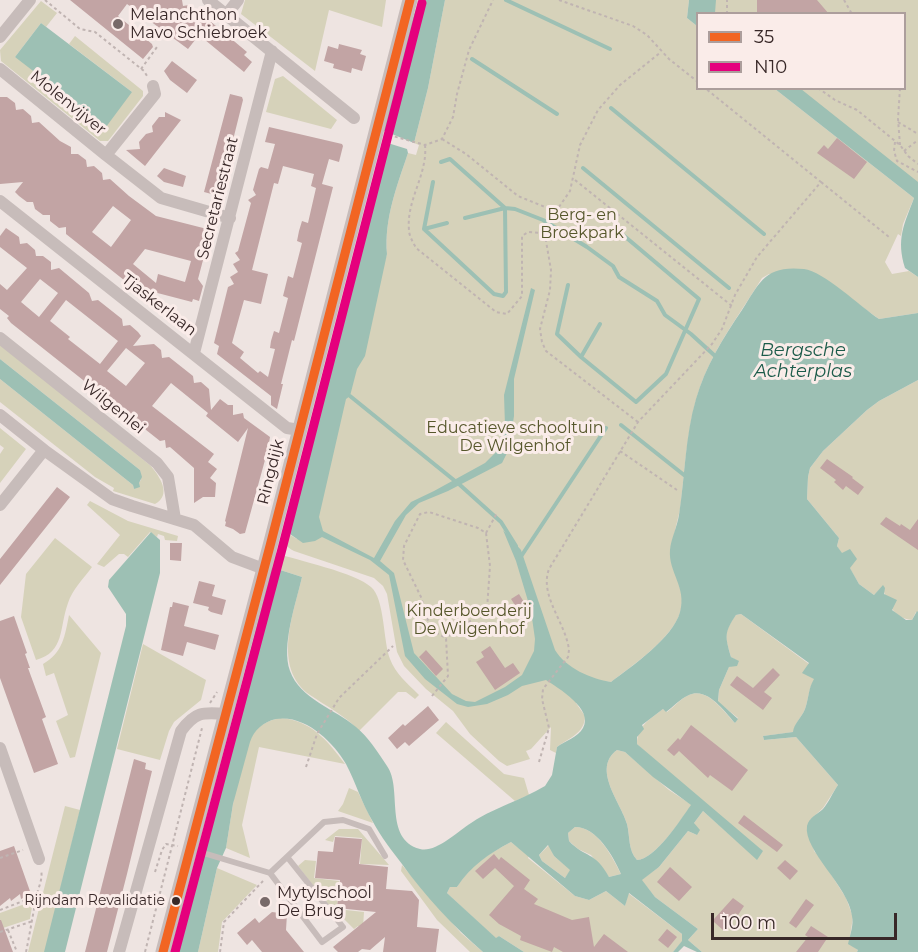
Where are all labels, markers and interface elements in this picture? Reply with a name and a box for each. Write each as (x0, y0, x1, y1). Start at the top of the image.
place label: Melanchthon Mavo Schiebroek (130, 5, 267, 43)
legend (696, 12, 906, 90)
marker: Melanchthon Mavo Schiebroek (111, 17, 125, 31)
text: 35 (754, 26, 774, 48)
text: N10 (754, 56, 787, 78)
street label: Molenvijver (26, 67, 110, 139)
street label: Secretariestraat (193, 135, 243, 261)
park label: Berg- en Broekpark (540, 205, 624, 243)
street label: Tjaskerlaan (118, 270, 200, 340)
water label: Bergsche Achterplas (754, 340, 852, 382)
street label: Wilgenlei (77, 376, 149, 438)
park label: Educatieve schooltuin De Wilgenhof (426, 418, 604, 456)
street label: Ringdijk (254, 437, 288, 507)
park label: Kinderboerderij De Wilgenhof (406, 601, 532, 639)
place label: Mytylschool De Brug (277, 883, 372, 921)
place label: Rijndam Revalidatie (24, 893, 165, 909)
marker: Rijndam Revalidatie (170, 895, 182, 907)
marker: Mytylschool De Brug (258, 895, 272, 909)
scale bar (714, 901, 900, 939)
text: 100 m (722, 912, 776, 934)

